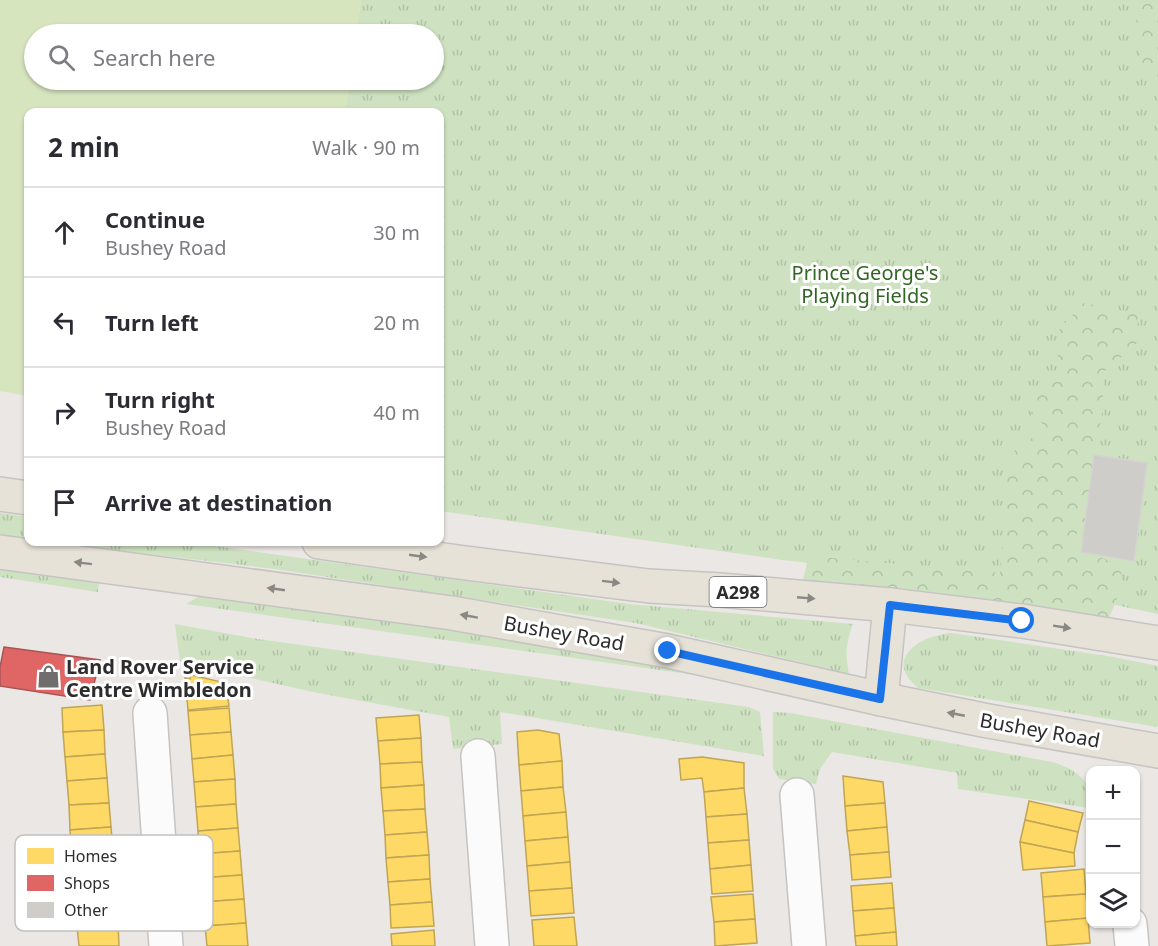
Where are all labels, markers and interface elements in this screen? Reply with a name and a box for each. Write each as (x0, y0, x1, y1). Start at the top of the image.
search box (24, 24, 444, 90)
icon: search (45, 41, 78, 74)
text: Search here (93, 42, 215, 72)
text: 2 min (48, 129, 120, 165)
text: Walk · 90 m (312, 134, 420, 161)
text: Continue (105, 204, 205, 234)
icon: ahead (48, 216, 81, 249)
text: 30 m (373, 219, 420, 246)
text: Bushey Road (105, 234, 227, 261)
park label: Prince George's Playing Fields (792, 259, 938, 309)
icon: left (48, 306, 81, 339)
text: Turn left (105, 307, 199, 337)
text: 20 m (373, 309, 420, 336)
text: Turn right (105, 384, 215, 414)
icon: right (48, 396, 81, 429)
text: 40 m (373, 399, 420, 426)
text: Bushey Road (105, 414, 227, 441)
icon: arrive (48, 486, 81, 519)
text: Arrive at destination (105, 487, 332, 517)
one-way arrow (409, 552, 428, 561)
one-way arrow (74, 558, 93, 567)
one-way arrow (602, 577, 621, 586)
road number: A298 (710, 577, 766, 607)
one-way arrow (267, 584, 286, 594)
one-way arrow (796, 593, 815, 603)
route start (1008, 607, 1034, 633)
street label: Bushey Road (502, 609, 626, 657)
one-way arrow (460, 612, 479, 621)
one-way arrow (1053, 623, 1072, 632)
route end (654, 637, 680, 663)
place label: Land Rover Service Centre Wimbledon (66, 653, 254, 703)
shop icon: Land Rover Service Centre Wimbledon (35, 664, 61, 690)
street label: Bushey Road (978, 706, 1102, 754)
one-way arrow (947, 709, 965, 719)
map controls (1086, 766, 1140, 928)
button: + (1086, 766, 1140, 820)
button: − (1086, 820, 1140, 874)
legend (15, 835, 213, 931)
text: Homes (64, 845, 117, 867)
text: Shops (64, 872, 110, 894)
button: layers (1086, 874, 1140, 928)
text: Other (64, 899, 108, 921)

